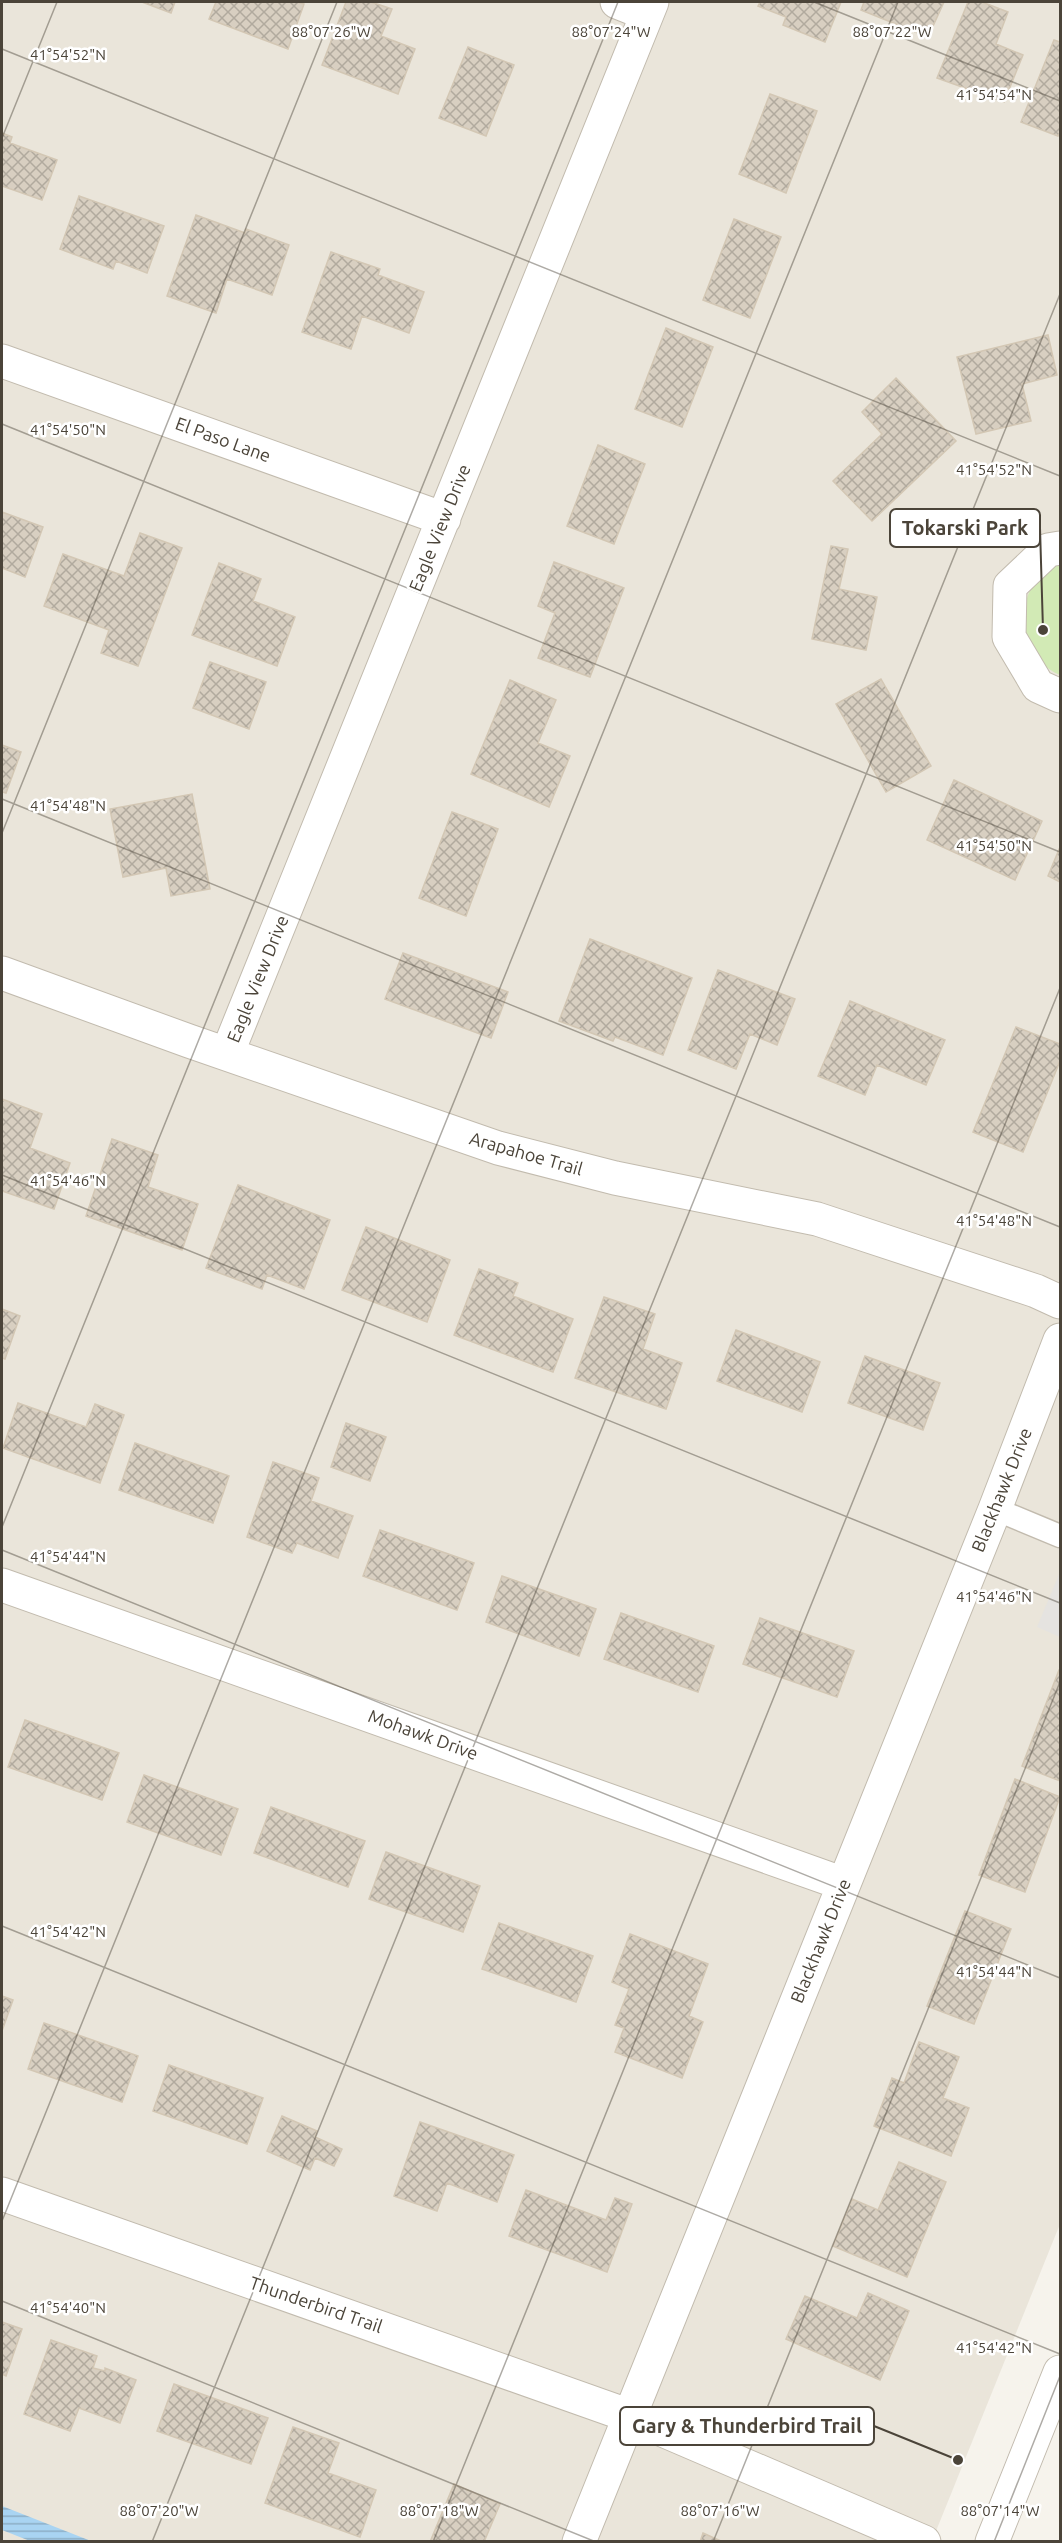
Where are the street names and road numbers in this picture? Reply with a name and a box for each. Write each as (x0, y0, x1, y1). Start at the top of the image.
street label: El Paso Lane (173, 413, 274, 466)
street label: Eagle View Drive (404, 461, 474, 594)
street label: Eagle View Drive (222, 912, 292, 1045)
street label: Arapahoe Trail (467, 1127, 586, 1179)
street label: Blackhawk Drive (967, 1425, 1035, 1555)
street label: Mohawk Drive (366, 1705, 481, 1763)
street label: Blackhawk Drive (786, 1876, 854, 2006)
street label: Thunderbird Trail (247, 2272, 386, 2336)

